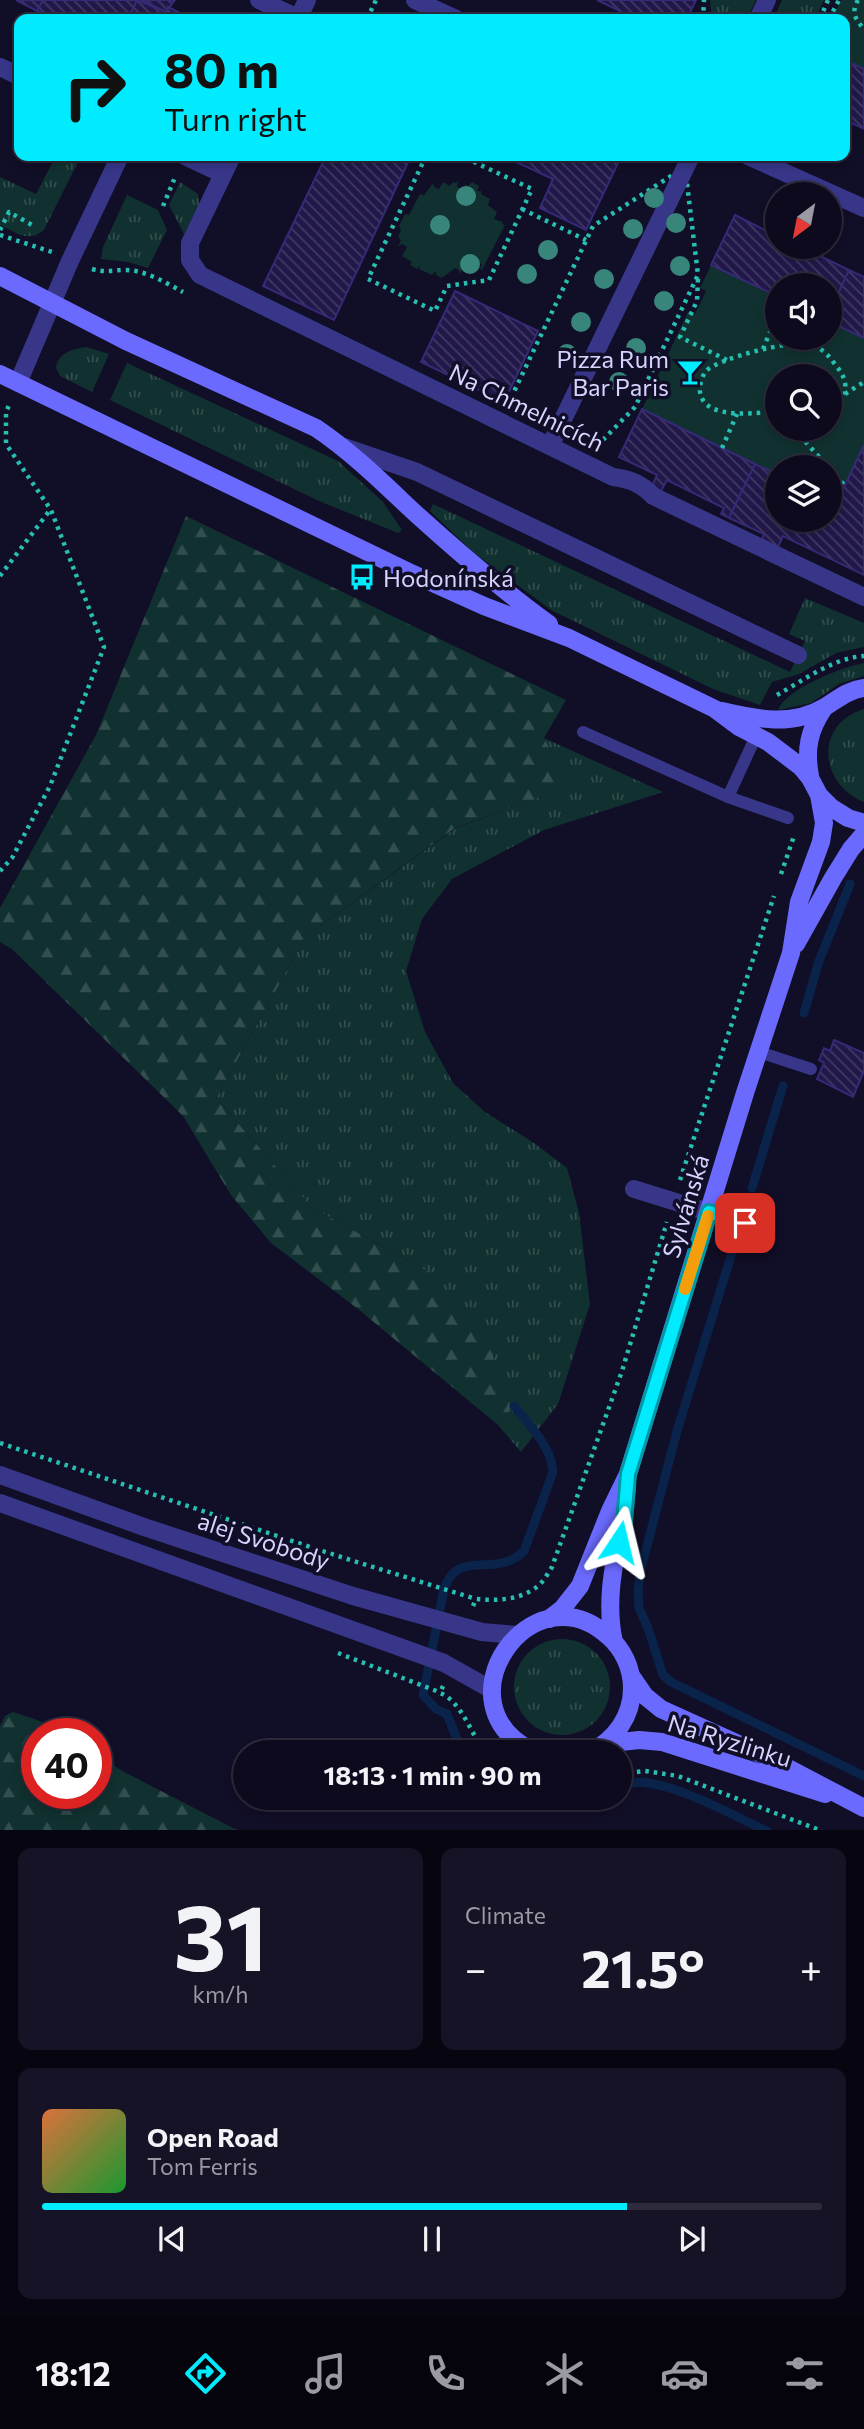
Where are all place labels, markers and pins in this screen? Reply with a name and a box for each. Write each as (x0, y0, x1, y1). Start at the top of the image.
place label: Pizza Rum Bar Paris (556, 344, 669, 401)
bar icon: Pizza Rum Bar Paris (675, 357, 705, 387)
bus stop icon: Hodonínská (347, 562, 377, 592)
place label: Hodonínská (383, 563, 514, 592)
pin (715, 1193, 775, 1253)

